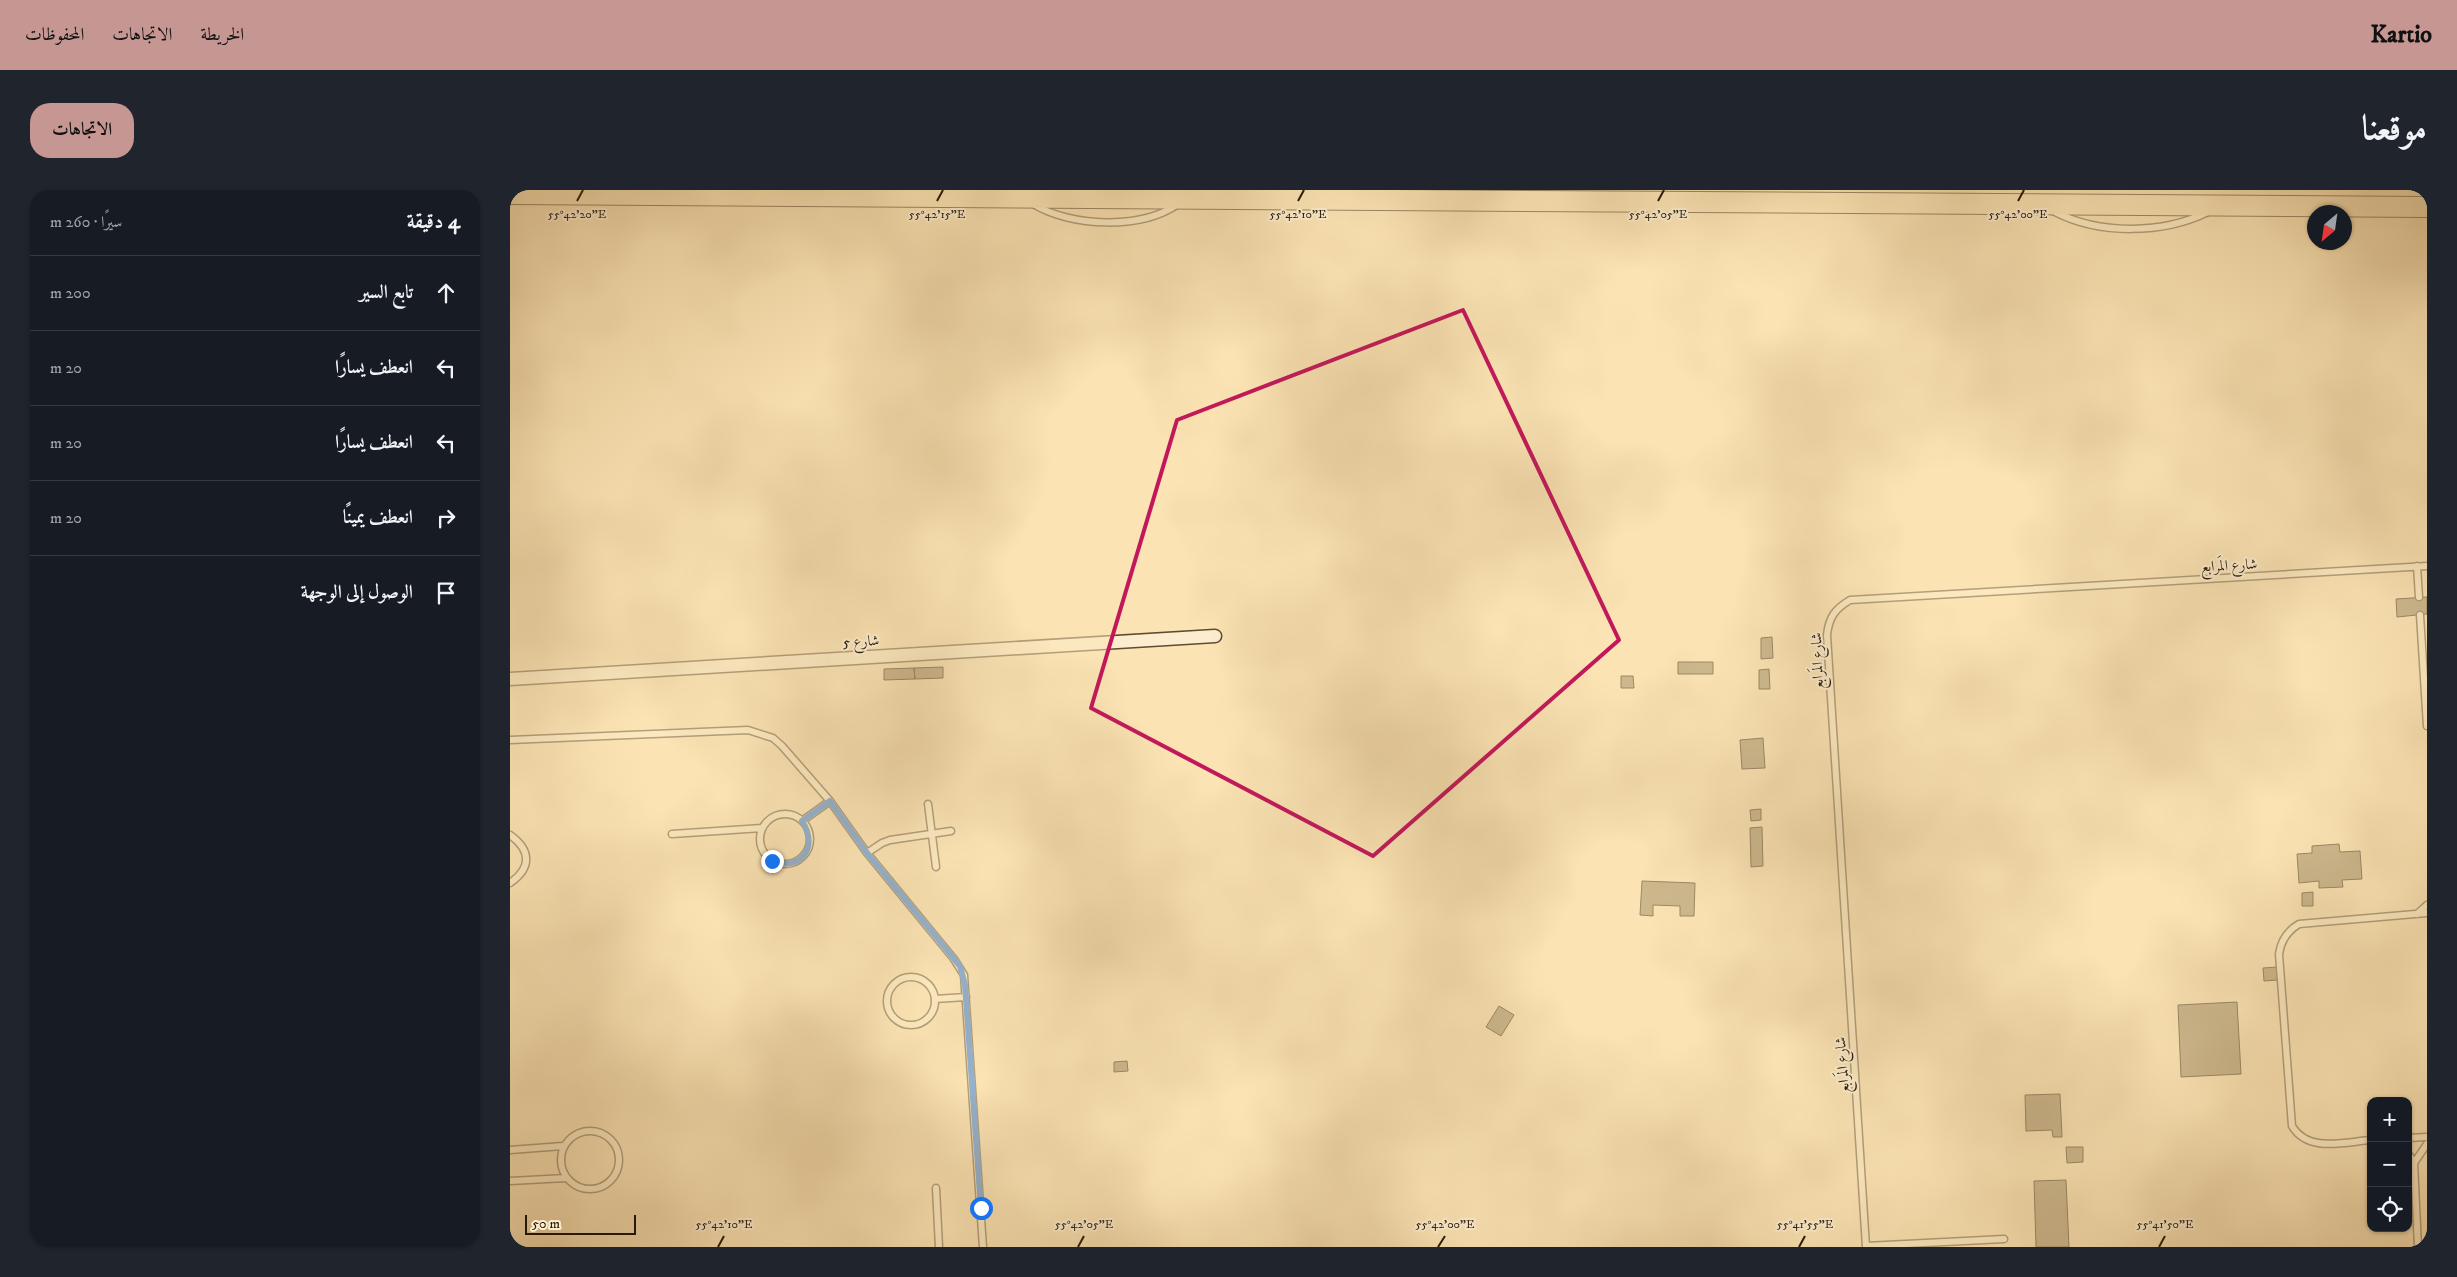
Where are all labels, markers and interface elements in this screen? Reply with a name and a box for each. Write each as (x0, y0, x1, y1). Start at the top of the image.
text: Kartio (2370, 20, 2432, 50)
text: المحفوظات (25, 24, 84, 46)
text: الاتجاهات (112, 24, 172, 46)
text: الخريطة (200, 24, 244, 46)
button: الاتجاهات (30, 103, 134, 158)
text: موقعنا (2362, 107, 2427, 151)
north arrow (2307, 205, 2352, 250)
text: 55°42'20"E (548, 207, 607, 222)
text: 55°42'15"E (909, 207, 966, 222)
text: 55°42'10"E (1270, 207, 1327, 222)
text: 55°42'05"E (1629, 207, 1688, 222)
text: 55°42'00"E (1988, 207, 2048, 222)
text: 4 دقيقة (407, 209, 460, 235)
text: سيرًا · 260 m (50, 212, 122, 232)
icon: ahead (432, 279, 460, 307)
text: تابع السير (359, 281, 413, 304)
text: 200 m (50, 283, 91, 303)
icon: left (432, 354, 460, 382)
text: انعطف يسارًا (335, 356, 413, 379)
text: 20 m (50, 358, 82, 378)
icon: left (432, 429, 460, 457)
text: انعطف يسارًا (335, 431, 413, 454)
text: 20 m (50, 433, 82, 453)
icon: right (432, 504, 460, 532)
text: انعطف يمينًا (343, 506, 413, 529)
text: 20 m (50, 508, 82, 528)
street label: شارع المَرابع (2200, 553, 2258, 580)
icon: arrive (432, 579, 460, 607)
text: الوصول إلى الوجهة (301, 581, 413, 604)
street label: شارع 5 (842, 631, 880, 655)
street label: شارع المَرابع (1805, 632, 1832, 690)
route end (761, 850, 784, 873)
street label: شارع المَرابع (1829, 1036, 1858, 1094)
map controls (2367, 1097, 2412, 1232)
button: + (2367, 1097, 2412, 1142)
button: − (2367, 1142, 2412, 1187)
button: locate (2367, 1187, 2412, 1232)
route start (970, 1197, 993, 1220)
scale bar (525, 1212, 636, 1235)
text: 50 m (532, 1215, 560, 1233)
text: 55°42'10"E (696, 1217, 753, 1232)
text: 55°42'05"E (1055, 1217, 1114, 1232)
text: 55°42'00"E (1415, 1217, 1475, 1232)
text: 55°41'55"E (1777, 1217, 1834, 1232)
text: 55°41'50"E (2136, 1217, 2194, 1232)

